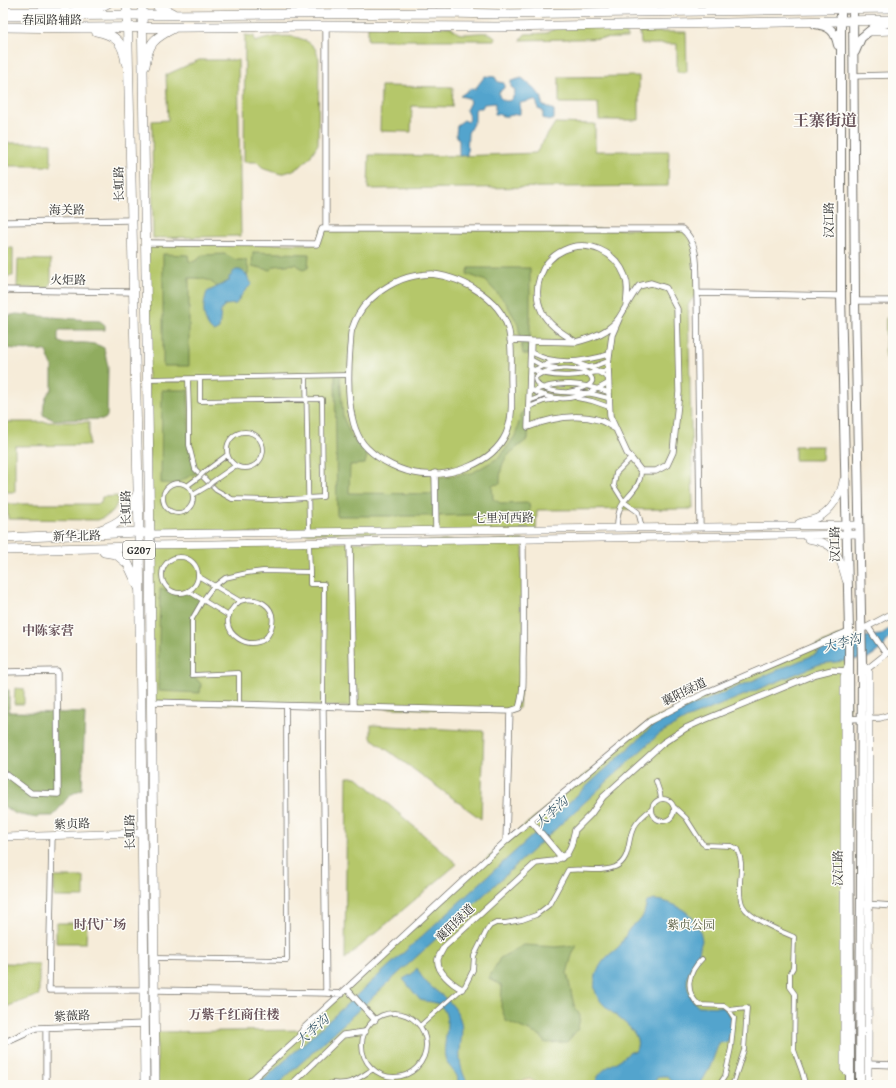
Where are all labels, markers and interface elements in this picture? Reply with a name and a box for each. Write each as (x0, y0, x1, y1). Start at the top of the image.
street label: 春园路辅路 (22, 11, 82, 28)
district label: 王寨街道 (793, 108, 857, 132)
street label: 长虹路 (110, 166, 127, 202)
street label: 海关路 (49, 201, 85, 218)
street label: 汉江路 (820, 202, 837, 238)
street label: 火炬路 (50, 271, 86, 288)
street label: 长虹路 (117, 490, 134, 526)
street label: 七里河西路 (474, 508, 534, 527)
street label: 汉江路 (826, 526, 843, 562)
street label: 新华北路 (53, 527, 101, 544)
road number: G207 (123, 541, 155, 559)
district label: 中陈家营 (22, 621, 74, 640)
water label: 大李沟 (821, 628, 865, 656)
street label: 襄阳绿道 (658, 673, 709, 710)
water label: 大李沟 (530, 791, 574, 832)
street label: 紫贞路 (54, 814, 90, 833)
street label: 长虹路 (121, 814, 138, 850)
street label: 汉江路 (829, 850, 846, 886)
street label: 襄阳绿道 (431, 900, 478, 945)
district label: 时代广场 (74, 915, 126, 934)
park label: 紫贞公园 (667, 916, 715, 933)
district label: 万紫千红商住楼 (188, 1005, 280, 1024)
street label: 紫薇路 (54, 1006, 90, 1025)
water label: 大李沟 (291, 1009, 335, 1050)

